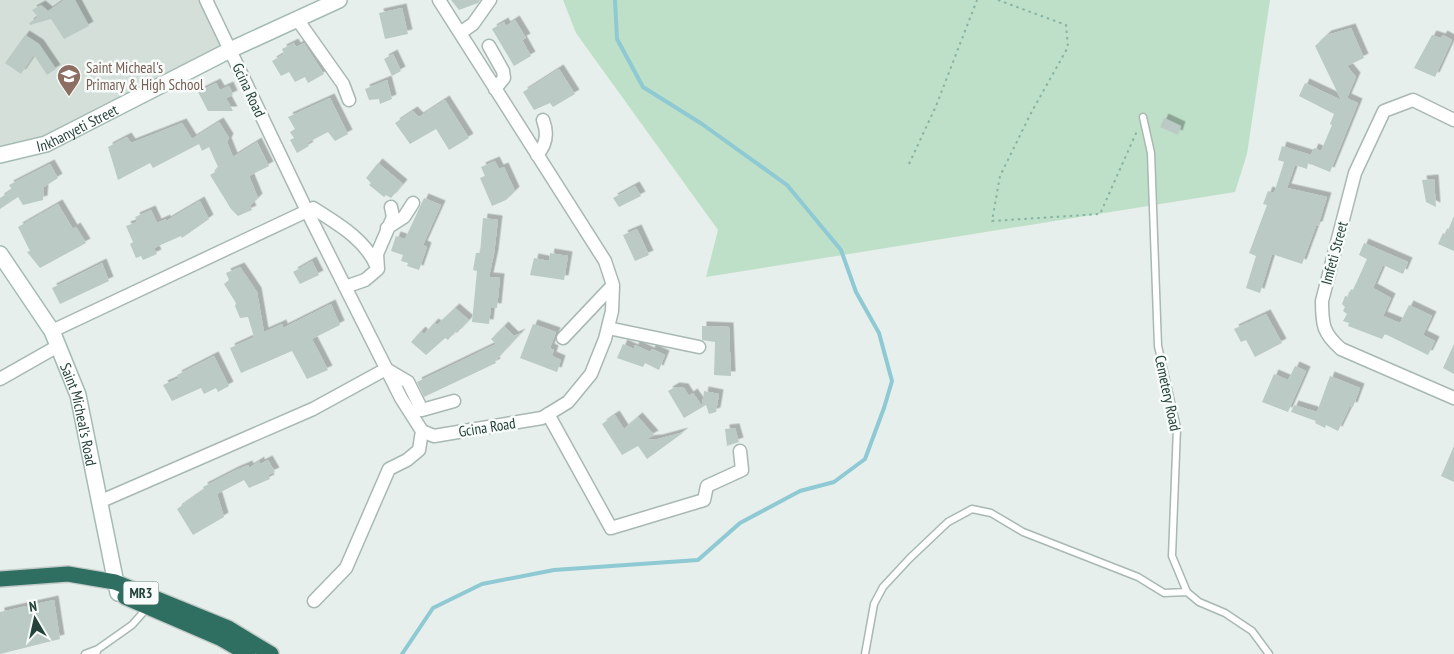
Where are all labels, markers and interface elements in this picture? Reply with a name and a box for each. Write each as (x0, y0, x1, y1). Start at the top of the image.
place label: Saint Micheal's Primary & High School (86, 58, 204, 94)
street label: Gcina Road (228, 60, 270, 120)
school or university icon: Saint Micheal's Primary & High School (56, 63, 82, 97)
street label: Inkhanyeti Street (34, 100, 121, 155)
street label: Imfeti Street (1316, 219, 1352, 287)
street label: Cemetery Road (1151, 353, 1185, 433)
street label: Saint Micheal's Road (56, 360, 102, 467)
street label: Gcina Road (457, 413, 517, 441)
road number: MR3 (124, 582, 158, 604)
north arrow (10, 594, 60, 644)
text: N (28, 597, 38, 616)

